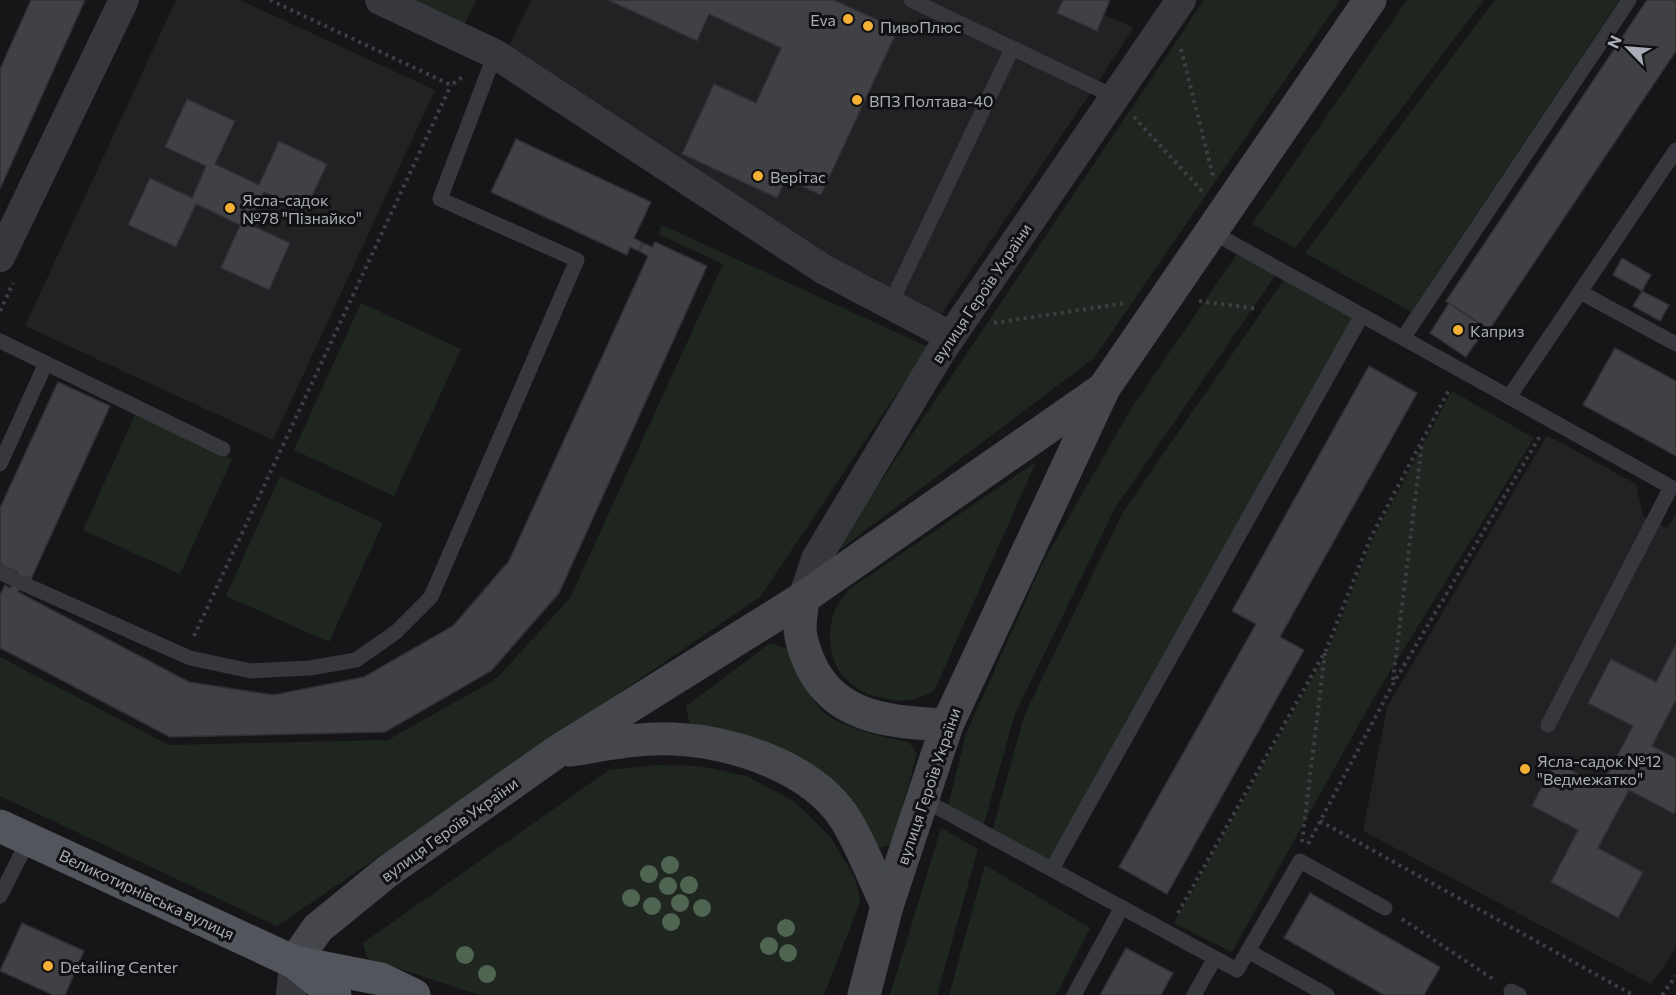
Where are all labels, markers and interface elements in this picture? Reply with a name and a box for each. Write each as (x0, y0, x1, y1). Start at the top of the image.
place label: Eva (810, 10, 836, 29)
marker: Eva (841, 12, 855, 26)
place label: ПивоПлюс (880, 17, 961, 36)
north arrow (1598, 18, 1658, 78)
marker: ПивоПлюс (861, 19, 875, 33)
text: N (1603, 32, 1625, 51)
place label: ВПЗ Полтава-40 (869, 91, 994, 110)
marker: ВПЗ Полтава-40 (850, 93, 864, 107)
place label: Верітас (770, 167, 826, 186)
marker: Верітас (751, 169, 765, 183)
place label: Ясла-садок №78 "Пізнайко" (242, 190, 362, 227)
marker: Ясла-садок №78 "Пізнайко" (223, 201, 237, 215)
street label: вулиця Героїв України (927, 219, 1035, 367)
place label: Каприз (1470, 321, 1524, 340)
marker: Каприз (1451, 323, 1465, 337)
street label: вулиця Героїв України (892, 705, 964, 867)
place label: Ясла-садок №12 "Ведмежатко" (1537, 751, 1661, 788)
marker: Ясла-садок №12 "Ведмежатко" (1518, 762, 1532, 776)
street label: вулиця Героїв України (377, 773, 521, 885)
street label: Великотирнівська вулиця (56, 845, 238, 943)
place label: Detailing Center (60, 957, 179, 976)
marker: Detailing Center (41, 959, 55, 973)

